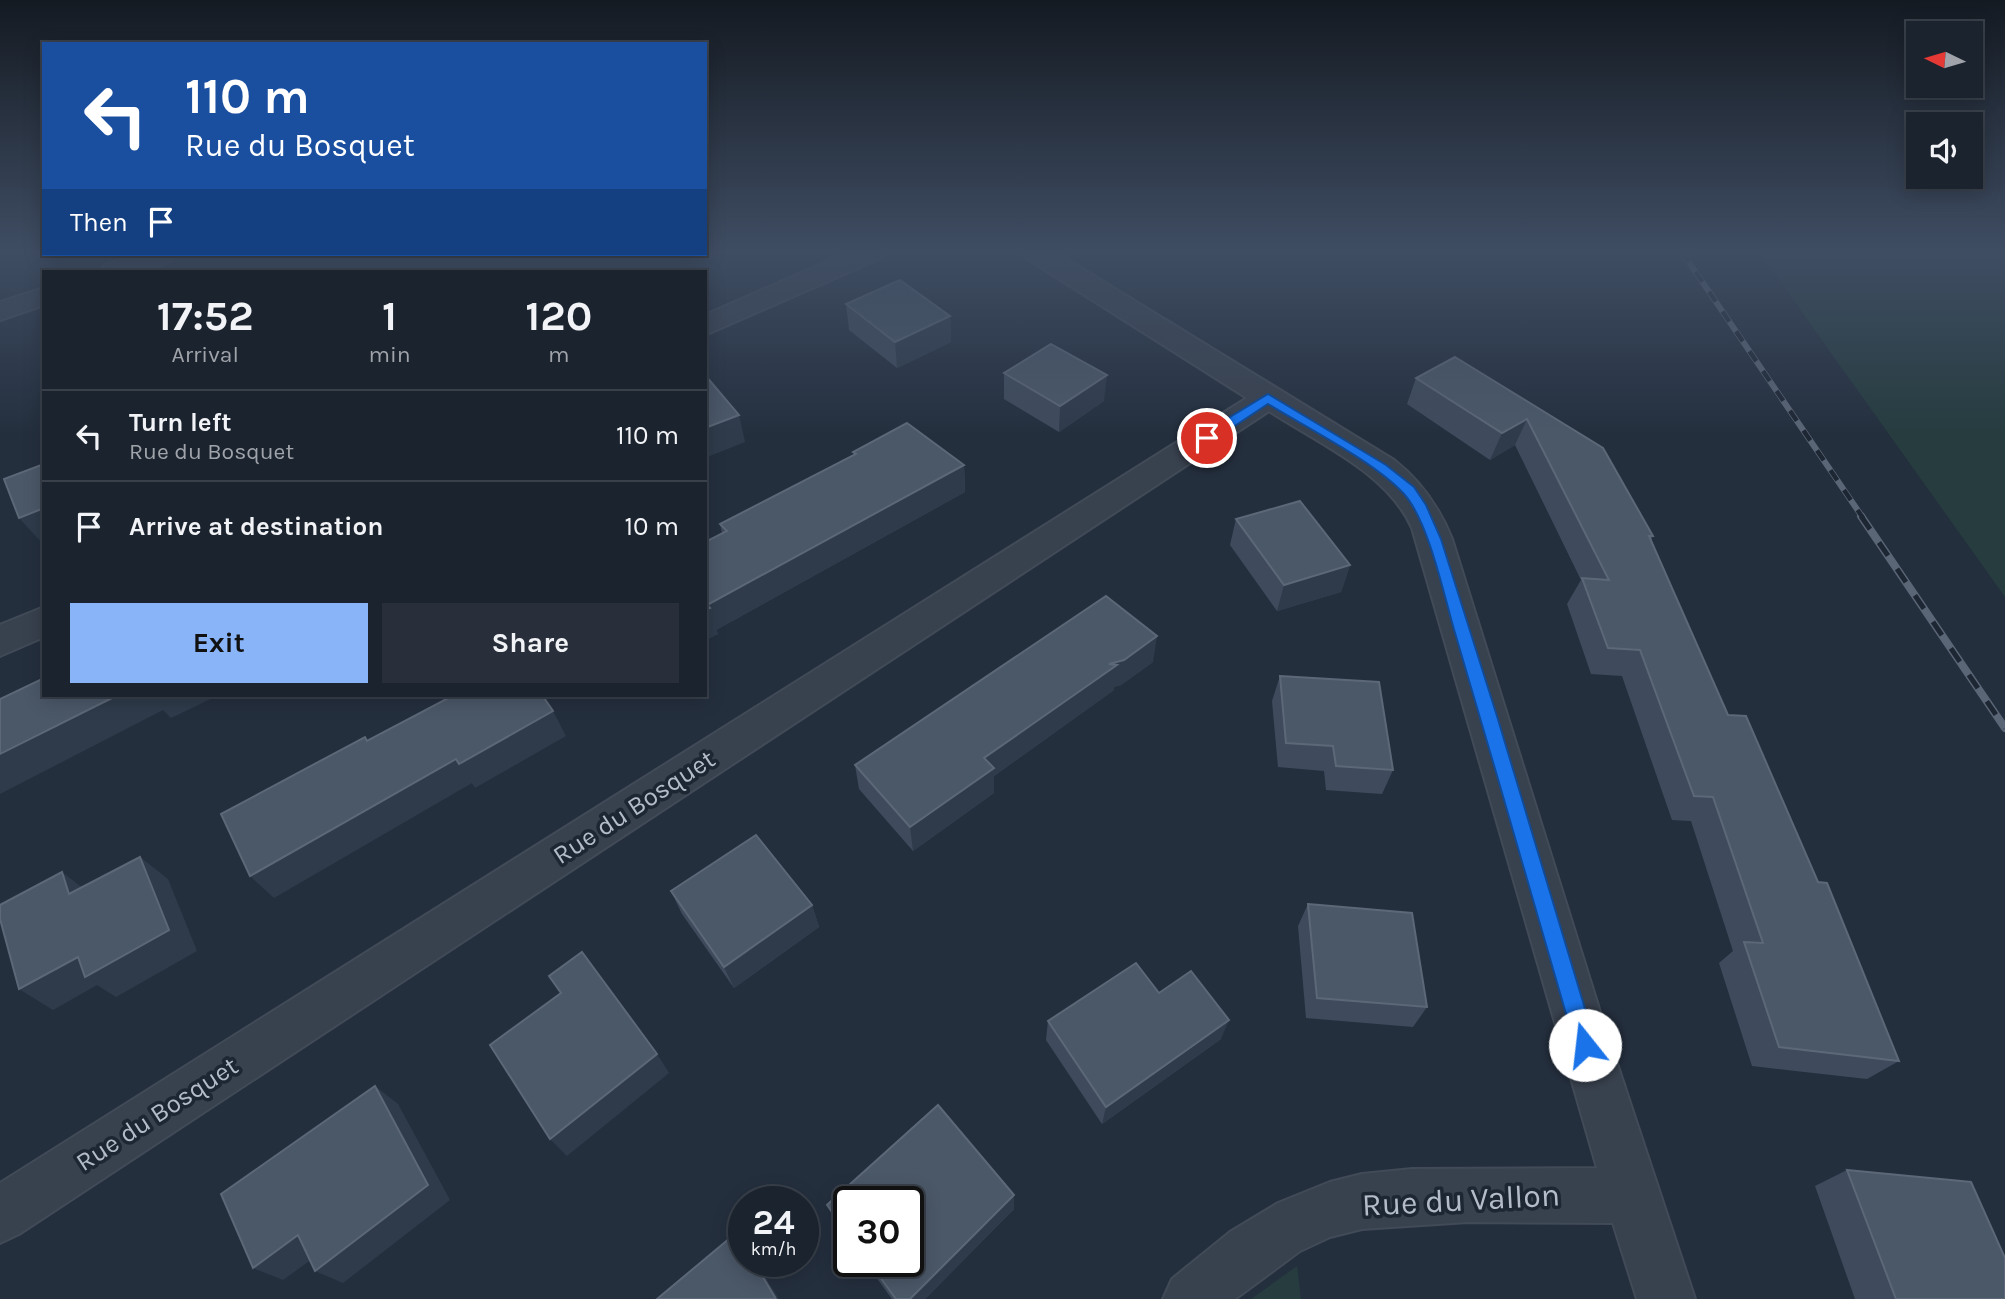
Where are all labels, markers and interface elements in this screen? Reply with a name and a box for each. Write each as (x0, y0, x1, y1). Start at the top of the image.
north arrow (1906, 21, 1983, 98)
map controls (1906, 21, 1983, 189)
text: 110 m (185, 68, 310, 125)
icon: left (70, 70, 161, 161)
button: sound (1906, 112, 1983, 189)
text: Rue du Bosquet (185, 127, 415, 164)
icon: arrive (142, 203, 180, 241)
text: Then (70, 207, 128, 238)
text: 17:52 (157, 291, 254, 341)
text: 1 (382, 291, 397, 341)
text: 120 (525, 291, 592, 341)
text: Arrival (172, 341, 239, 368)
text: min (368, 341, 411, 368)
text: m (548, 341, 570, 368)
text: Turn left (129, 407, 231, 438)
pin (1177, 408, 1237, 468)
icon: left (70, 417, 108, 455)
icon: arrive (1188, 419, 1226, 457)
text: 110 m (616, 420, 679, 451)
text: Rue du Bosquet (129, 438, 294, 465)
icon: arrive (70, 508, 108, 546)
text: Arrive at destination (129, 511, 383, 542)
text: 10 m (624, 511, 679, 542)
button: Exit (70, 603, 368, 683)
button: Share (382, 603, 679, 683)
street label: Rue du Bosquet (547, 743, 721, 871)
position arrow (1548, 1008, 1622, 1082)
street label: Rue du Bosquet (70, 1050, 244, 1178)
street label: Rue du Vallon (1361, 1176, 1561, 1224)
speed limit sign: 30 (833, 1186, 924, 1277)
text: 24 (753, 1202, 795, 1243)
text: km/h (751, 1238, 796, 1260)

